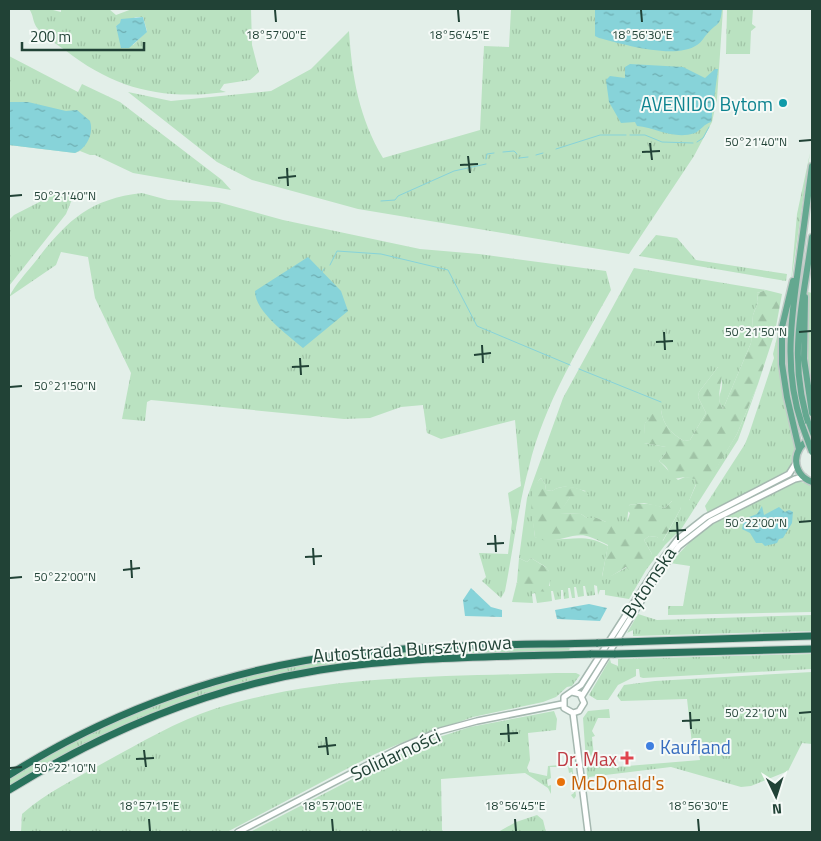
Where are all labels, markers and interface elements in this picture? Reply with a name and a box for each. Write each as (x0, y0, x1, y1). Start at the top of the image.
scale bar (22, 20, 145, 52)
text: 200 m (30, 25, 71, 48)
text: 18°57'00"E (246, 25, 307, 44)
text: 18°56'45"E (429, 25, 490, 44)
text: 18°56'30"E (612, 25, 673, 44)
place label: AVENIDO Bytom (641, 89, 773, 118)
marker: AVENIDO Bytom (777, 97, 789, 109)
text: 50°21'40"N (725, 132, 787, 151)
text: 50°21'40"N (34, 186, 96, 205)
text: 50°21'50"N (725, 322, 787, 341)
text: 50°21'50"N (34, 376, 96, 395)
text: 50°22'00"N (725, 513, 787, 532)
street label: Bytomska (613, 540, 683, 624)
text: 50°22'00"N (34, 567, 96, 586)
street label: Autostrada Bursztynowa (312, 627, 513, 669)
text: 50°22'10"N (725, 703, 787, 722)
street label: Solidarności (345, 720, 445, 788)
place label: Kaufland (660, 732, 731, 761)
marker: Kaufland (644, 740, 656, 752)
place label: Dr. Max (557, 744, 617, 773)
marker: Dr. Max (621, 752, 633, 764)
text: 50°22'10"N (34, 758, 96, 777)
place label: McDonald's (571, 768, 664, 797)
north arrow (751, 771, 801, 821)
marker: McDonald's (555, 776, 567, 788)
text: 18°57'15"E (119, 796, 180, 815)
text: 18°57'00"E (302, 796, 363, 815)
text: 18°56'45"E (485, 796, 546, 815)
text: 18°56'30"E (668, 796, 729, 815)
text: N (771, 799, 783, 820)

